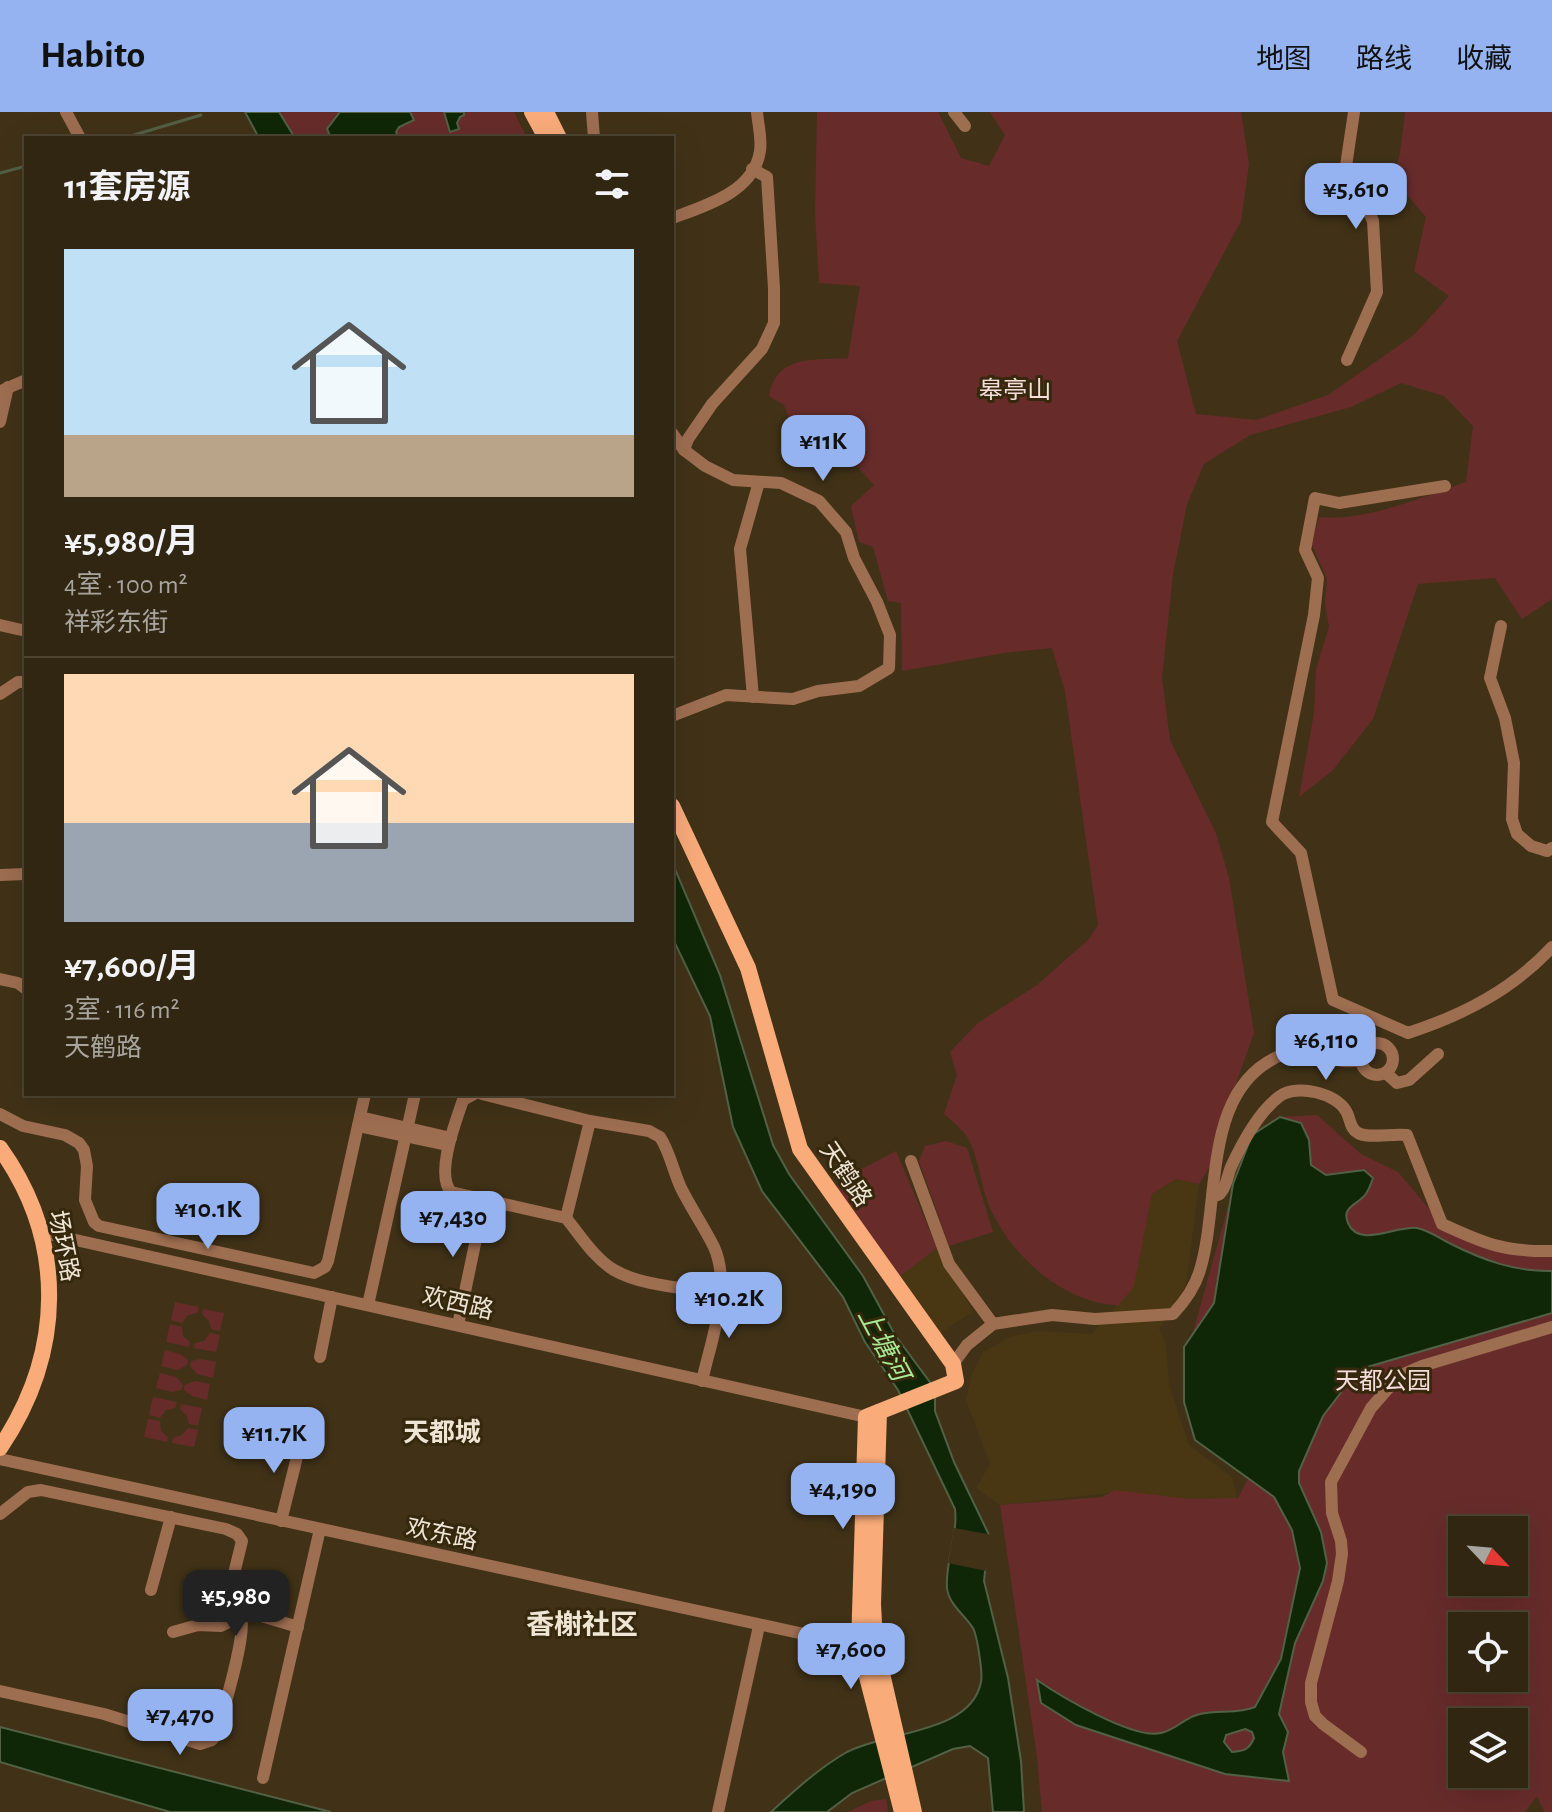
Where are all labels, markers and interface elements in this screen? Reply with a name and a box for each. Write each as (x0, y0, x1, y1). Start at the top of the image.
text: Habito (40, 37, 145, 75)
text: 地图 (1256, 46, 1312, 74)
text: 路线 (1356, 46, 1412, 74)
text: 收藏 (1456, 46, 1512, 74)
icon: filters (590, 162, 634, 206)
pin: ¥5,610 (1291, 163, 1421, 231)
text: 11套房源 (64, 171, 190, 205)
text: ¥5,610 (1323, 176, 1389, 202)
icon: home (277, 301, 421, 445)
park label: 皋亭山 (979, 377, 1051, 403)
pin: ¥11K (776, 415, 870, 483)
text: ¥11K (799, 428, 847, 454)
text: ¥5,980/月 (64, 525, 199, 559)
text: 4室 · 100 m² (64, 572, 188, 598)
text: 祥彩东街 (64, 610, 168, 636)
icon: home (277, 726, 421, 870)
text: ¥7,600/月 (64, 950, 200, 984)
text: 3室 · 116 m² (64, 997, 180, 1023)
pin: ¥6,110 (1261, 1014, 1391, 1082)
text: ¥6,110 (1294, 1027, 1358, 1053)
text: 天鹤路 (64, 1035, 142, 1061)
street label: 天鹤路 (815, 1137, 877, 1211)
pin: ¥10.1K (143, 1183, 273, 1251)
pin: ¥7,430 (388, 1191, 518, 1259)
text: ¥10.1K (174, 1196, 242, 1222)
text: ¥7,430 (419, 1204, 487, 1230)
street label: 场环路 (44, 1208, 84, 1284)
pin: ¥10.2K (664, 1272, 794, 1340)
street label: 欢西路 (420, 1282, 496, 1324)
text: ¥10.2K (694, 1285, 764, 1311)
water label: 上塘河 (853, 1303, 917, 1389)
park label: 天都公园 (1335, 1368, 1431, 1394)
pin: ¥11.7K (209, 1407, 339, 1475)
district label: 天都城 (403, 1418, 481, 1446)
text: ¥11.7K (242, 1420, 306, 1446)
pin: ¥4,190 (778, 1463, 908, 1531)
text: ¥4,190 (809, 1476, 877, 1502)
street label: 欢东路 (404, 1514, 480, 1554)
north arrow (1448, 1516, 1528, 1596)
map controls (1448, 1516, 1528, 1788)
pin: ¥5,980 (171, 1570, 301, 1638)
text: ¥5,980 (201, 1583, 271, 1609)
district label: 香榭社区 (526, 1610, 638, 1640)
button: locate (1448, 1612, 1528, 1692)
pin: ¥7,600 (786, 1623, 916, 1691)
text: ¥7,600 (816, 1636, 886, 1662)
pin: ¥7,470 (115, 1689, 245, 1757)
text: ¥7,470 (146, 1702, 214, 1728)
button: layers (1448, 1708, 1528, 1788)

